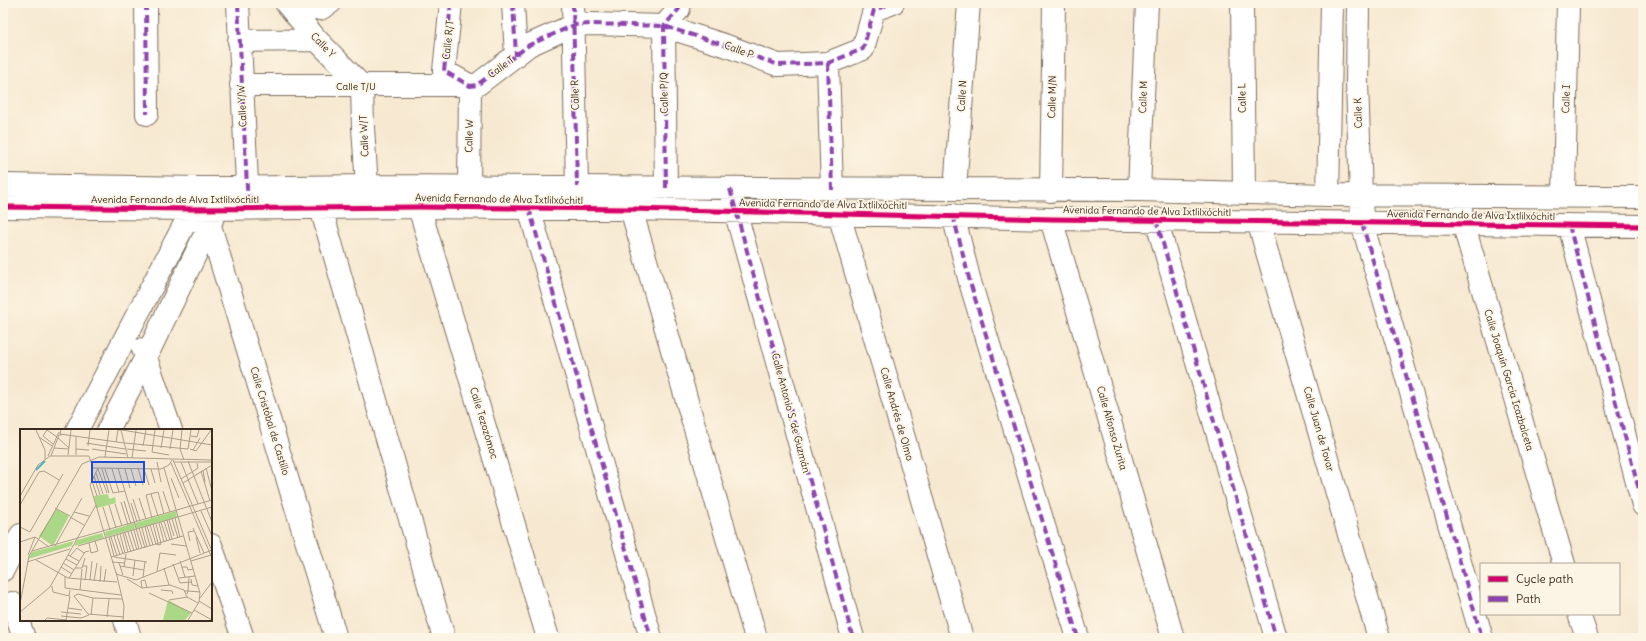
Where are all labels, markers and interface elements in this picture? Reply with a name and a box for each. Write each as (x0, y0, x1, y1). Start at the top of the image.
street label: Calle R/T (439, 20, 457, 60)
street label: Calle Y (308, 30, 339, 61)
street label: Calle P (722, 38, 756, 62)
street label: Calle T (485, 53, 517, 81)
street label: Calle P/Q (657, 72, 671, 114)
street label: Calle M/N (1045, 75, 1059, 119)
street label: Calle R (568, 79, 582, 111)
street label: Calle T/U (336, 80, 376, 93)
street label: Calle N (954, 80, 970, 112)
street label: Calle M (1136, 80, 1150, 114)
street label: Calle L (1235, 82, 1249, 113)
street label: Calle Y/W (234, 84, 250, 128)
street label: Calle I (1559, 84, 1573, 114)
street label: Calle K (1351, 97, 1365, 129)
street label: Calle W/T (356, 115, 372, 157)
street label: Calle W (462, 119, 476, 153)
street label: Avenida Fernando de Alva Ixtlilxóchitl (415, 191, 583, 207)
street label: Avenida Fernando de Alva Ixtlilxóchitl (91, 193, 259, 206)
street label: Avenida Fernando de Alva Ixtlilxóchitl (739, 196, 907, 212)
street label: Avenida Fernando de Alva Ixtlilxóchitl (1063, 203, 1231, 219)
street label: Avenida Fernando de Alva Ixtlilxóchitl (1387, 207, 1555, 223)
street label: Calle Joaquín García Icazbalceta (1481, 308, 1537, 453)
street label: Calle Antonio S. de Guzmán (769, 352, 813, 474)
street label: Calle Cristóbal de Castillo (247, 365, 293, 477)
street label: Calle Andrés de Olmo (877, 366, 917, 463)
street label: Calle Alfonso Zurita (1094, 384, 1130, 472)
street label: Calle Juan de Tovar (1301, 385, 1337, 473)
street label: Calle Tezozómoc (467, 386, 501, 460)
inset map (20, 429, 212, 621)
legend (1480, 563, 1620, 615)
text: Cycle path (1516, 571, 1573, 586)
text: Path (1516, 591, 1541, 606)

